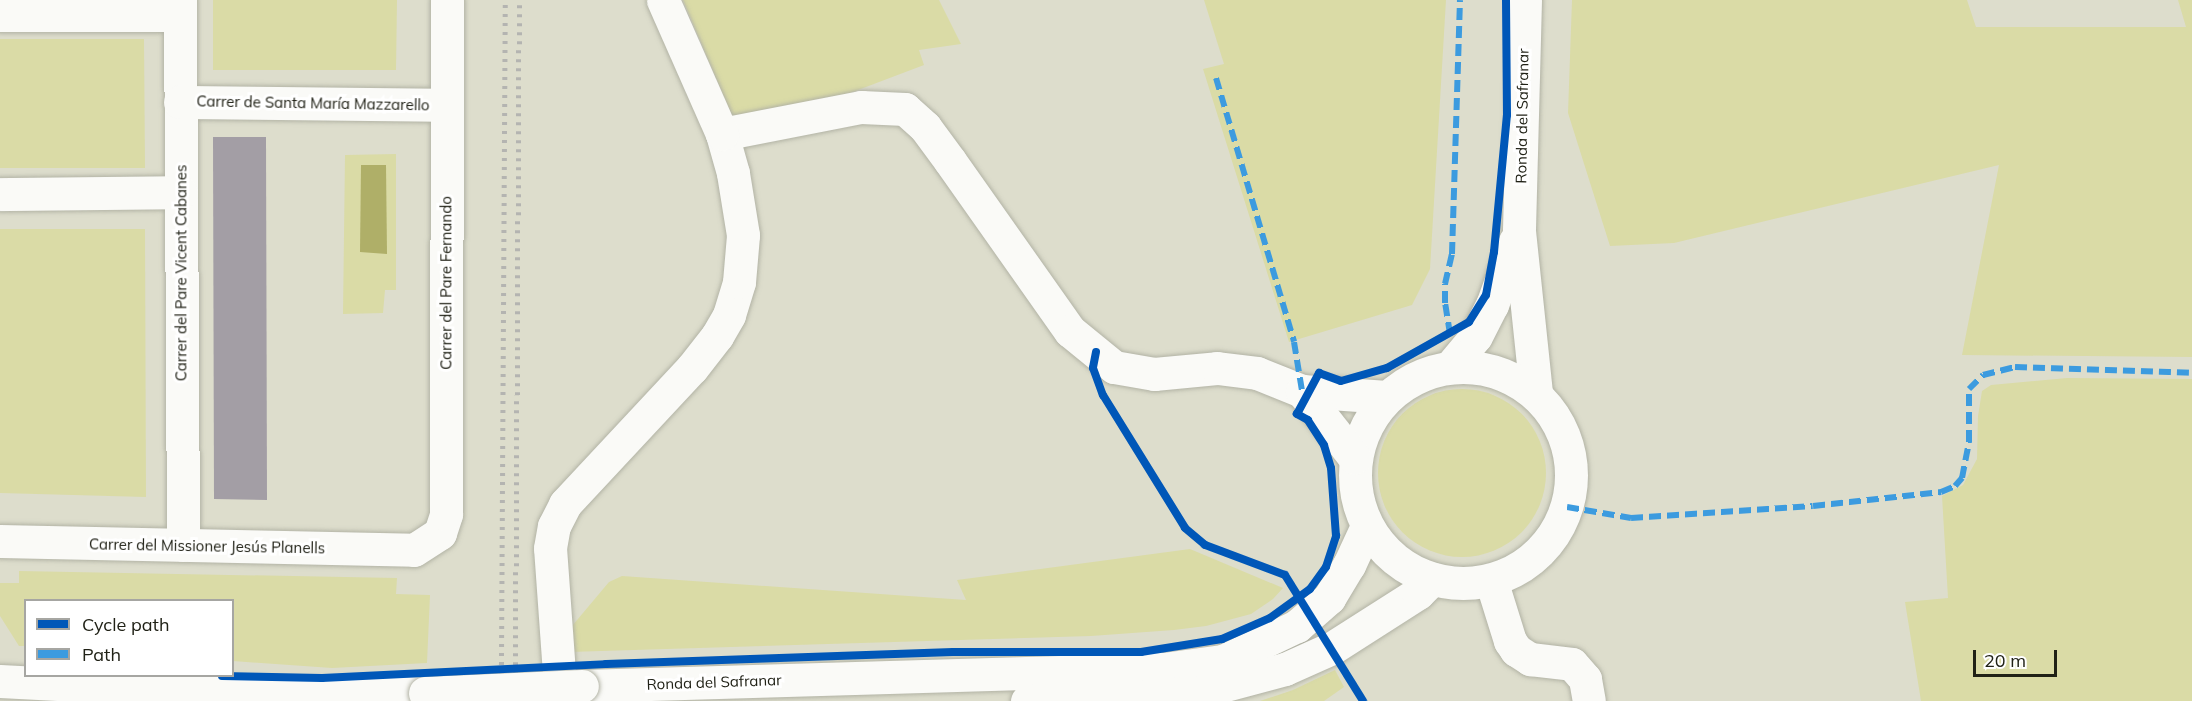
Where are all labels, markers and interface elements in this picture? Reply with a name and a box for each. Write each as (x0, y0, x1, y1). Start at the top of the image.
street label: Ronda del Safranar (1512, 48, 1532, 184)
street label: Carrer de Santa María Mazzarello (196, 92, 430, 114)
street label: Carrer del Pare Vicent Cabanes (172, 165, 190, 381)
street label: Carrer del Pare Fernando (437, 196, 455, 370)
street label: Carrer del Missioner Jesús Planells (89, 535, 325, 557)
legend (24, 599, 234, 677)
text: Cycle path (82, 613, 169, 636)
scale bar (1976, 638, 2060, 676)
text: Path (82, 643, 121, 666)
text: 20 m (1984, 649, 2026, 672)
street label: Ronda del Safranar (646, 671, 782, 693)

